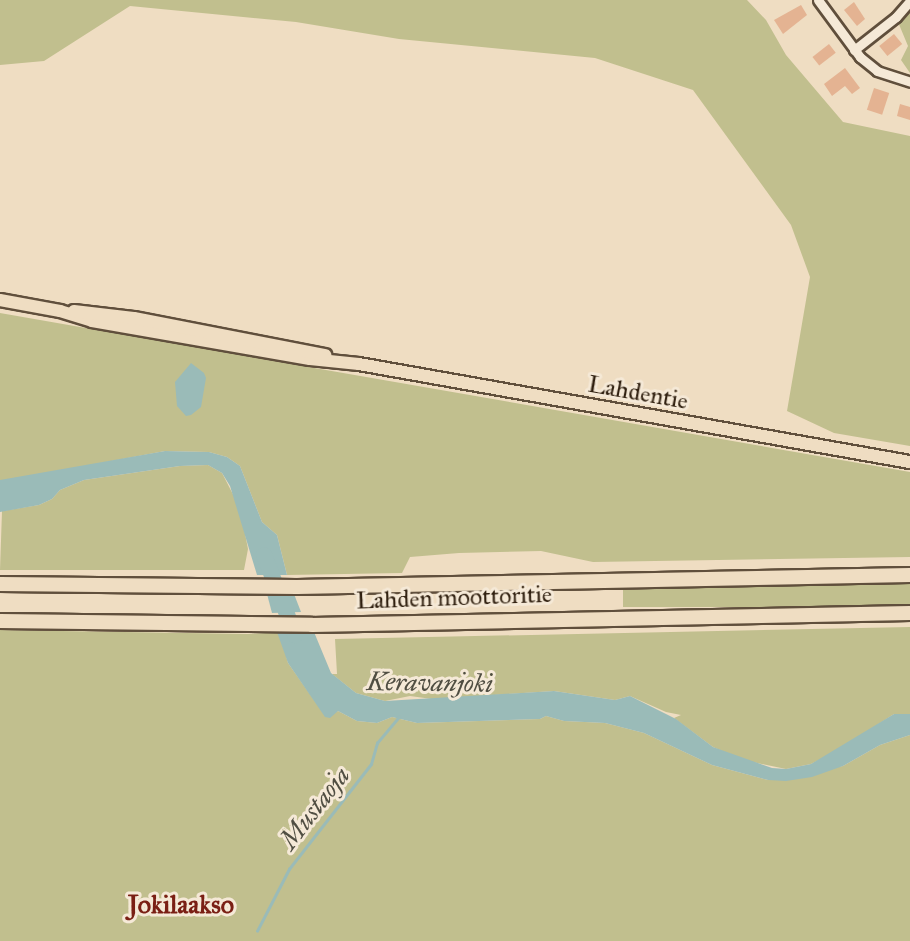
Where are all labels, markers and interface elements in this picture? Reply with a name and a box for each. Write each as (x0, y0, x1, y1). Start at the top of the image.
street label: Lahdentie (586, 370, 690, 416)
street label: Lahden moottoritie (356, 580, 552, 616)
water label: Keravanjoki (367, 666, 493, 700)
water label: Mustaoja (273, 761, 357, 855)
district label: Jokilaakso (128, 889, 234, 921)

